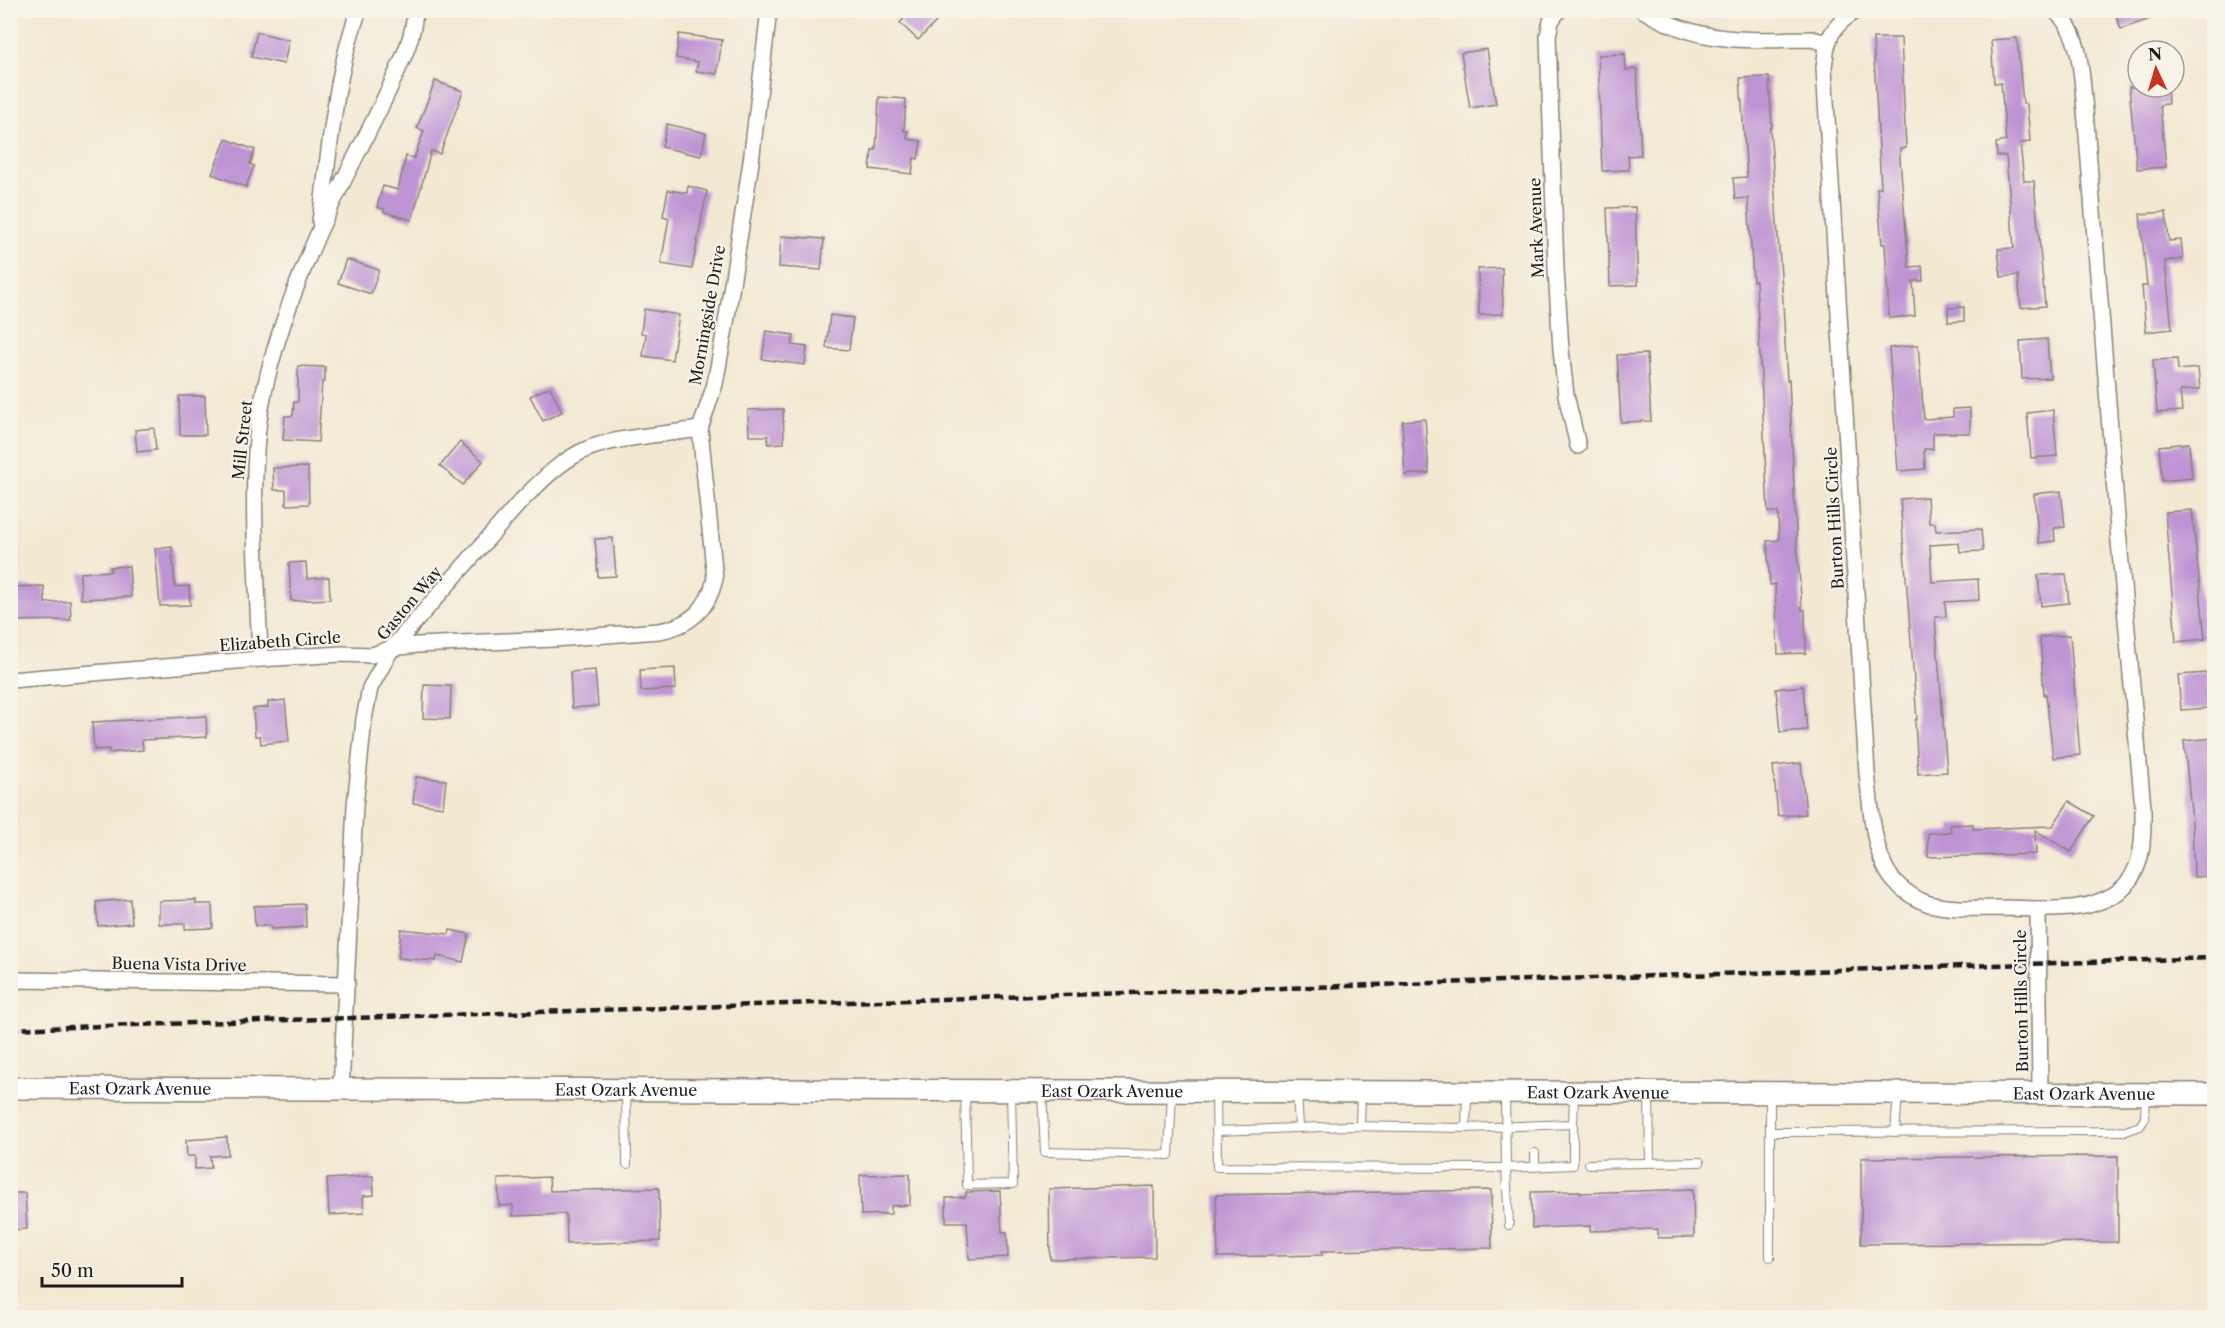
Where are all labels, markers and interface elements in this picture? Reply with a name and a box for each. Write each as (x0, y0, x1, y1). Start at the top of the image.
north arrow (2126, 39, 2186, 99)
text: N (2147, 44, 2163, 64)
street label: Mark Avenue (1524, 177, 1548, 279)
street label: Morningside Drive (685, 243, 729, 387)
street label: Mill Street (228, 399, 256, 481)
street label: Burton Hills Circle (1820, 446, 1848, 590)
street label: Gaston Way (372, 561, 446, 644)
street label: Elizabeth Circle (219, 627, 341, 655)
street label: Burton Hills Circle (2010, 929, 2032, 1072)
street label: Buena Vista Drive (111, 953, 247, 975)
street label: East Ozark Avenue (69, 1078, 211, 1099)
street label: East Ozark Avenue (555, 1079, 697, 1100)
street label: East Ozark Avenue (1041, 1081, 1183, 1101)
street label: East Ozark Avenue (1527, 1082, 1669, 1103)
street label: East Ozark Avenue (2013, 1083, 2155, 1104)
scale bar (42, 1250, 182, 1288)
text: 50 m (51, 1260, 94, 1282)

